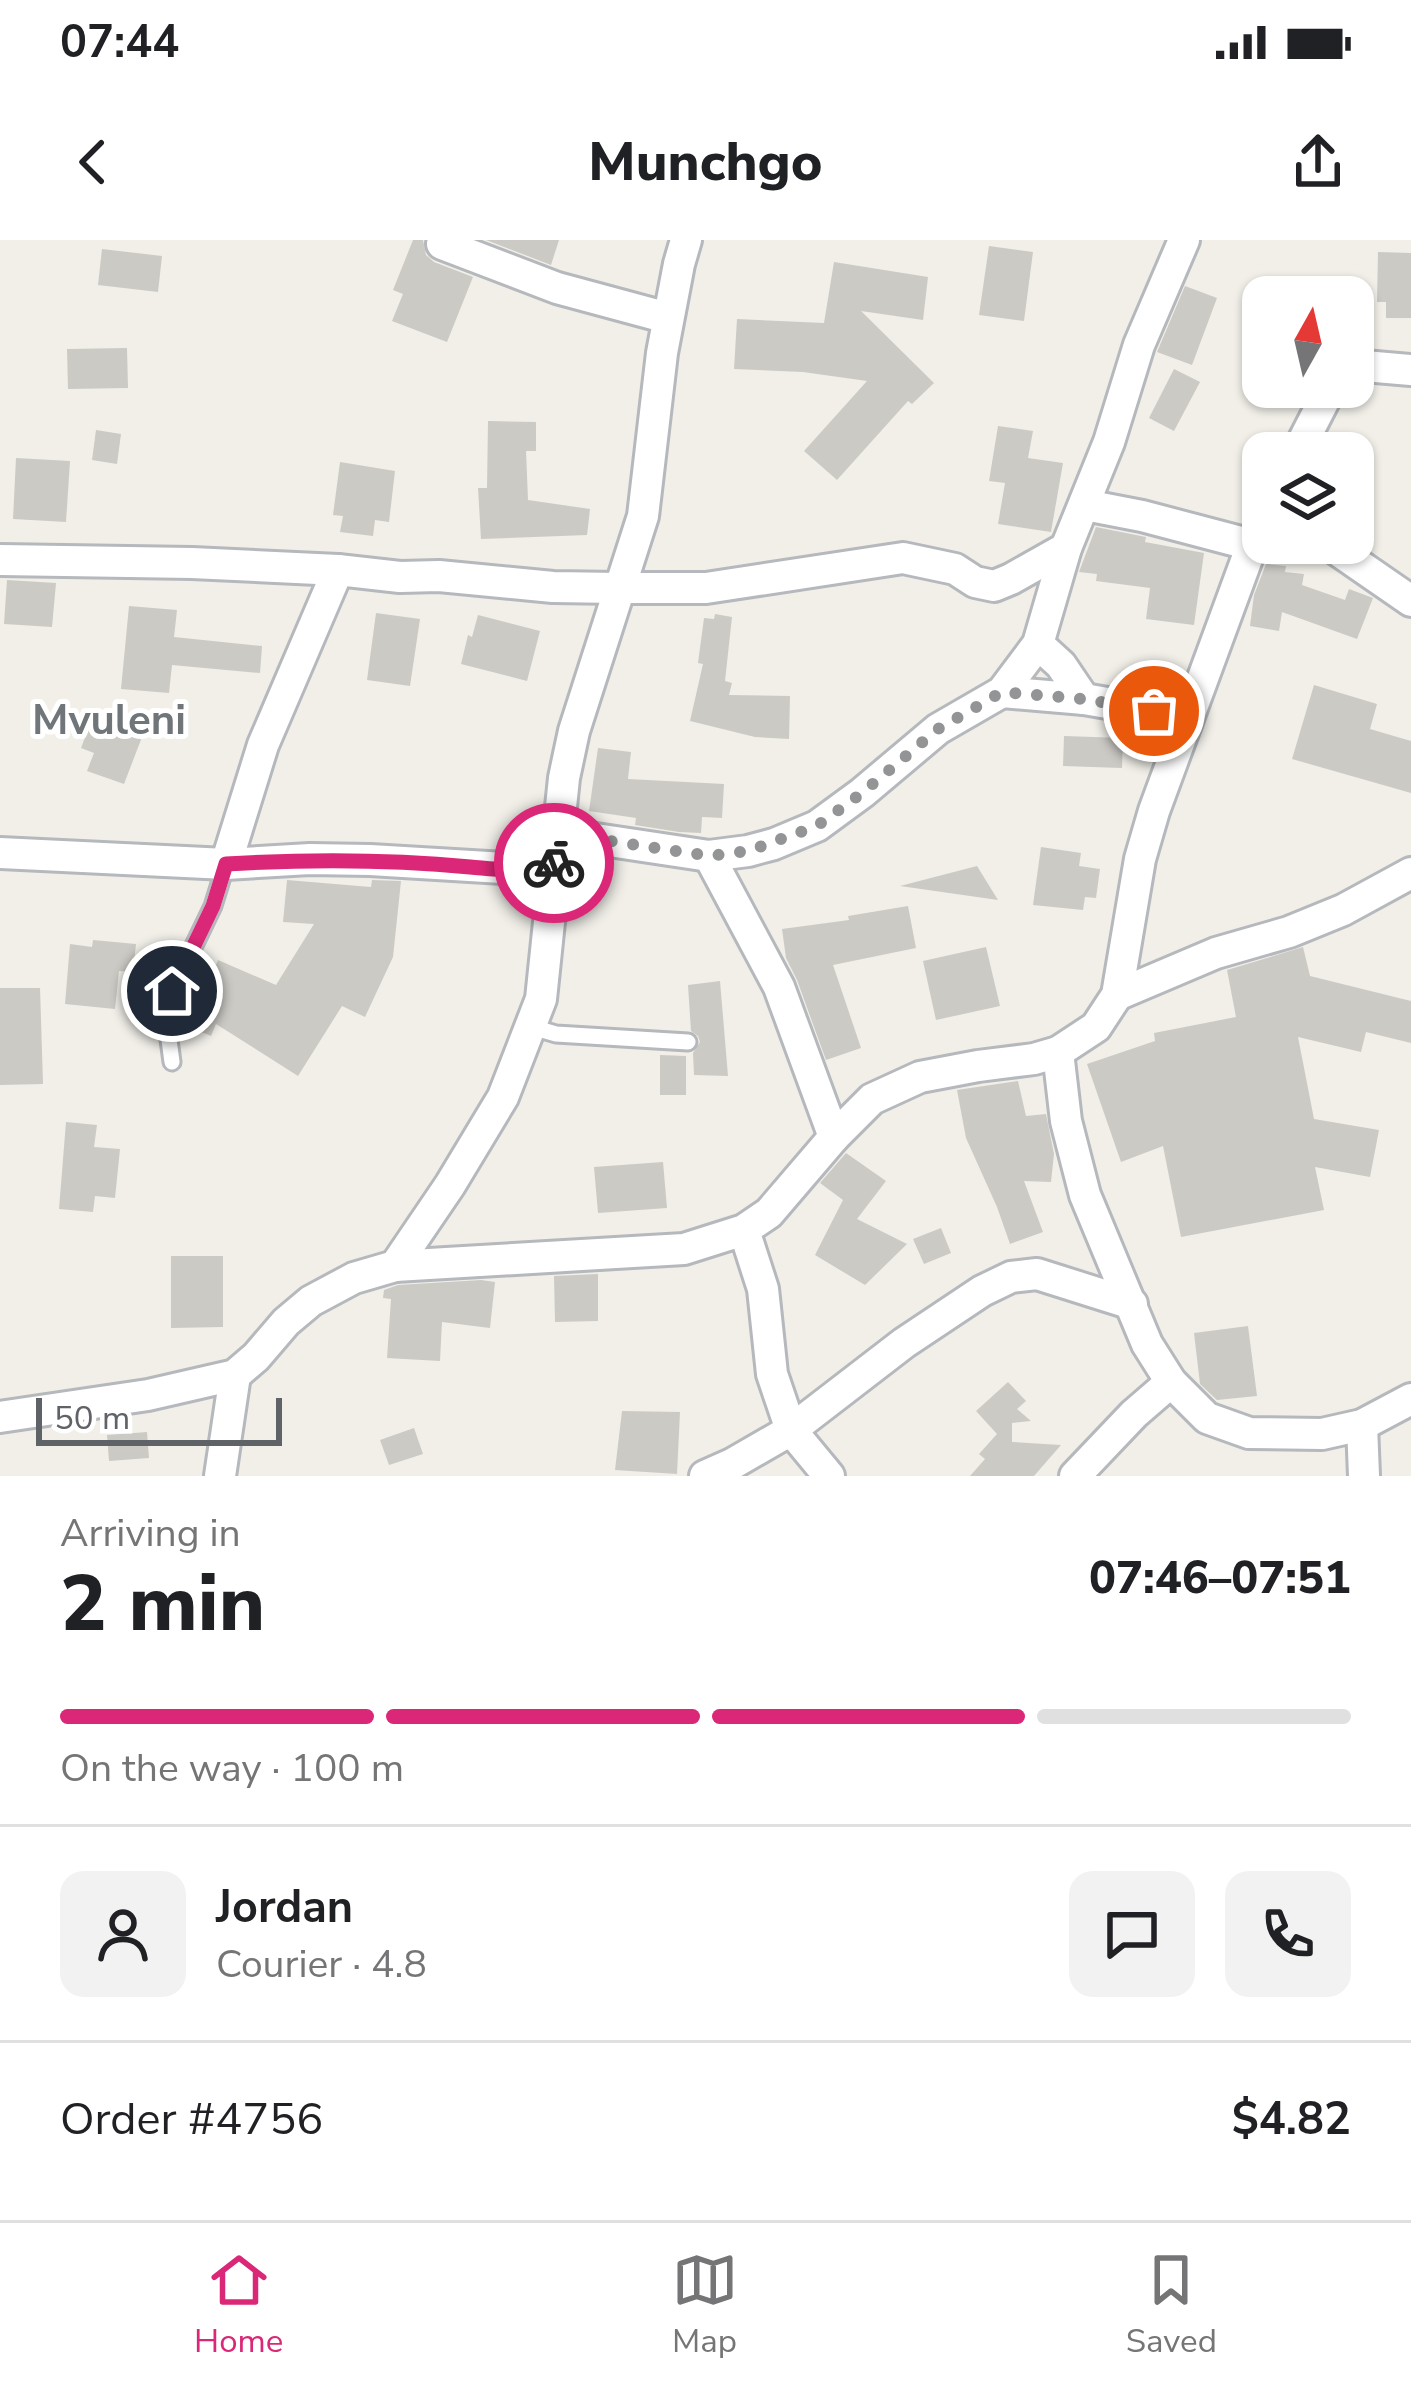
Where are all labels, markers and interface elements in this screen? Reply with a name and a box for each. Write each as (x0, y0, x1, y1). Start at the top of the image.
text: 07:44 (60, 12, 179, 73)
text: Munchgo (588, 125, 823, 199)
icon: back (60, 129, 126, 195)
icon: share (1285, 129, 1351, 195)
north arrow (1242, 276, 1374, 408)
map controls (1242, 276, 1374, 564)
button: layers (1242, 432, 1374, 564)
pin (1103, 660, 1205, 762)
icon: bag (1121, 678, 1187, 744)
district label: Mvuleni (32, 692, 186, 749)
courier (494, 803, 614, 923)
icon: bike (521, 830, 587, 896)
pin (121, 940, 223, 1042)
icon: home (139, 958, 205, 1024)
scale bar (36, 1392, 282, 1445)
text: 50 m (54, 1396, 130, 1441)
text: Arriving in (60, 1507, 241, 1560)
text: 07:46–07:51 (1089, 1548, 1351, 1609)
text: 2 min (60, 1551, 265, 1658)
text: On the way · 100 m (60, 1742, 404, 1795)
button: person (60, 1871, 186, 1997)
button: chat (1069, 1871, 1195, 1997)
button: phone (1225, 1871, 1351, 1997)
text: Jordan (216, 1877, 353, 1938)
text: Courier · 4.8 (216, 1938, 427, 1991)
text: Order #4756 (60, 2089, 323, 2150)
text: $4.82 (1232, 2089, 1351, 2150)
tab: Home (194, 2247, 283, 2364)
tab: Map (672, 2247, 738, 2364)
tab: Saved (1126, 2247, 1217, 2364)

